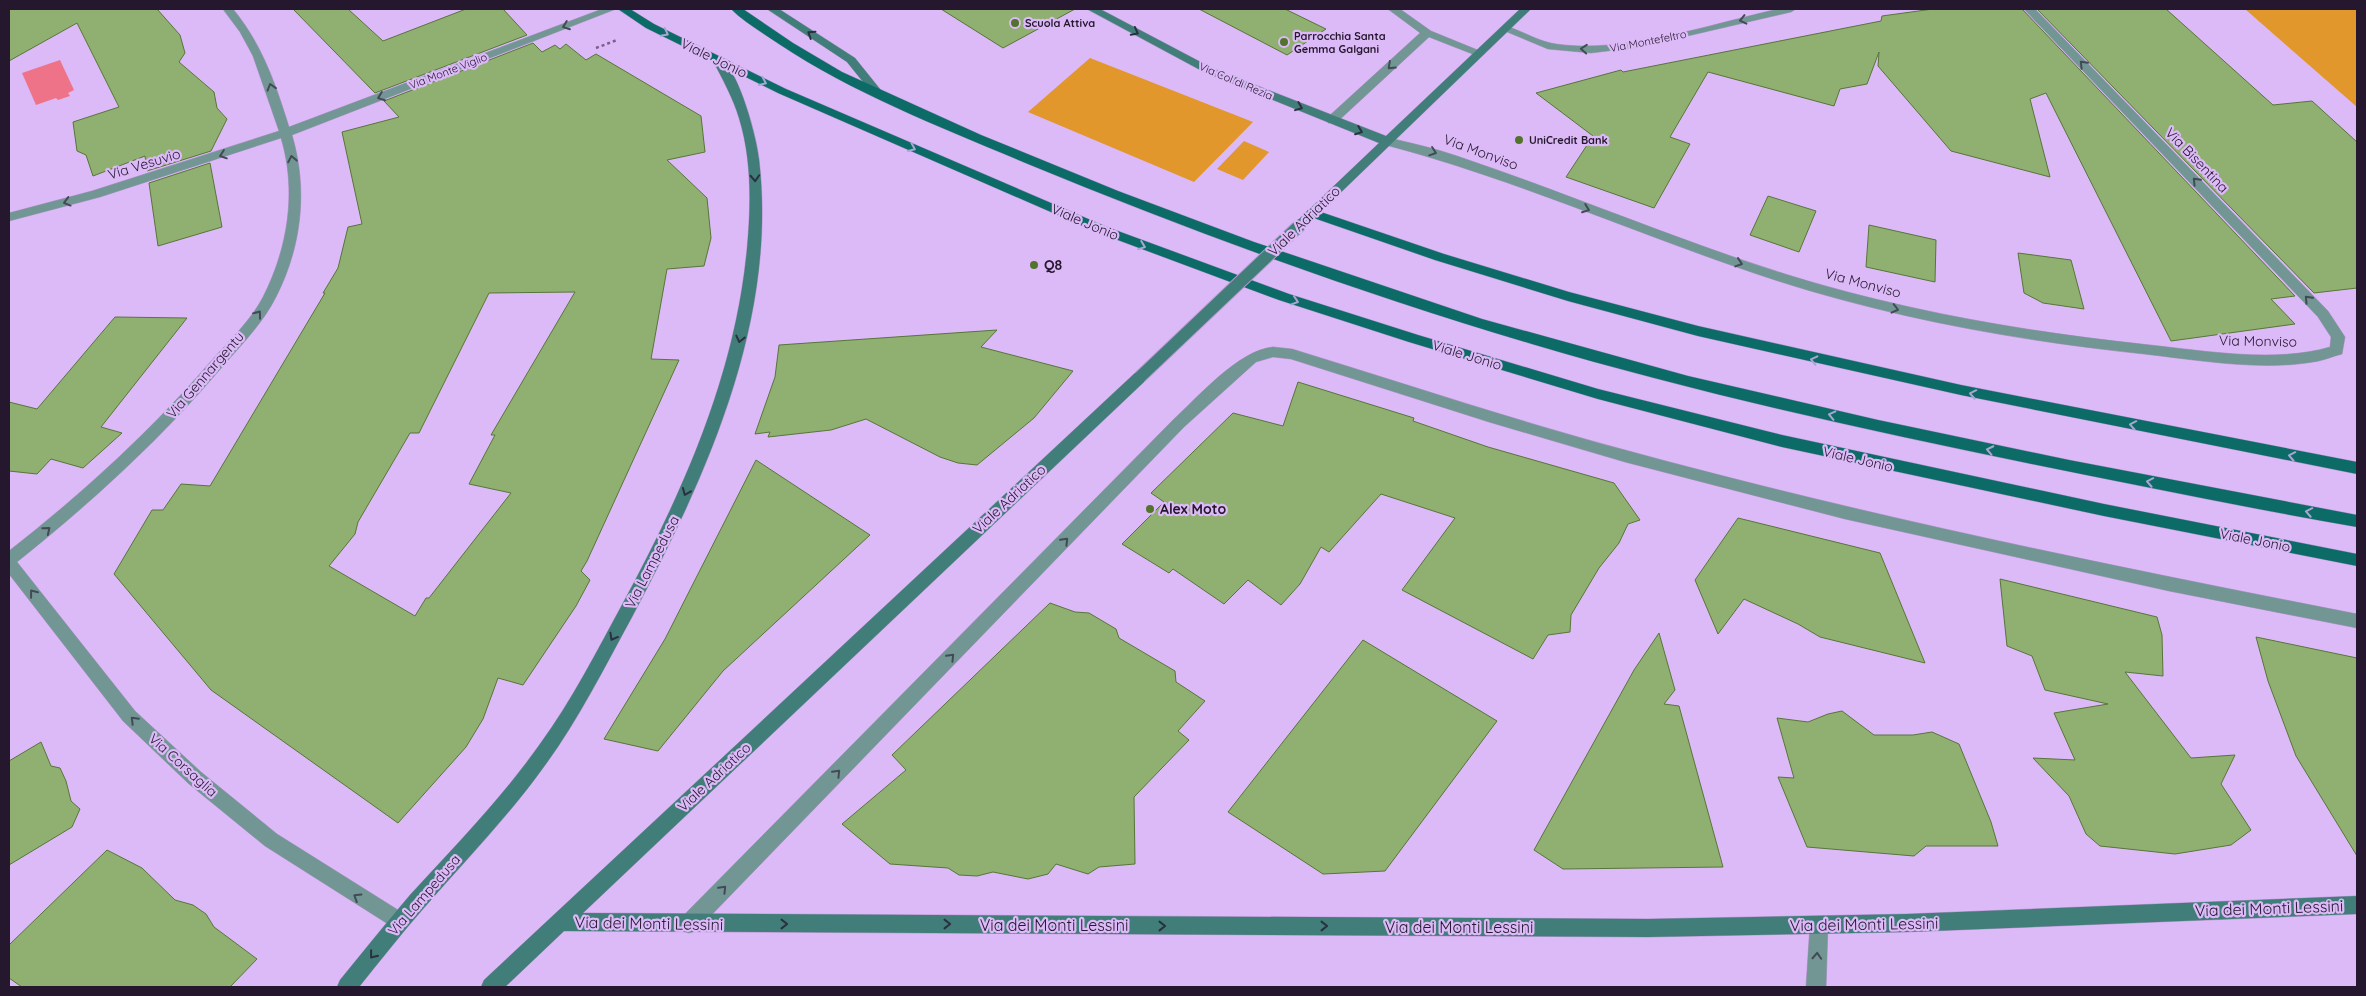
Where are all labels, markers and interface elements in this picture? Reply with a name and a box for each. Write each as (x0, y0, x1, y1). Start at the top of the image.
one-way arrow (1739, 14, 1748, 25)
place label: Scuola Attiva (1025, 16, 1095, 30)
marker: Scuola Attiva (1009, 17, 1021, 29)
one-way arrow (562, 20, 571, 30)
one-way arrow (1130, 25, 1139, 35)
one-way arrow (660, 27, 669, 37)
street label: Via Montefeltro (1608, 27, 1688, 55)
place label: Parrocchia Santa Gemma Galgani (1294, 29, 1386, 56)
one-way arrow (808, 31, 817, 41)
street label: Viale Jonio (678, 34, 750, 82)
marker: Parrocchia Santa Gemma Galgani (1278, 36, 1290, 48)
one-way arrow (1580, 44, 1588, 55)
street label: Via Monte Viglio (407, 50, 489, 92)
street label: Via Col di Rezia (1197, 59, 1275, 103)
one-way arrow (1388, 60, 1397, 69)
one-way arrow (2080, 61, 2089, 70)
one-way arrow (758, 76, 767, 86)
one-way arrow (266, 83, 276, 91)
one-way arrow (378, 91, 386, 101)
one-way arrow (1294, 101, 1302, 111)
street label: Via Bisentina (2161, 124, 2233, 196)
one-way arrow (1354, 125, 1363, 135)
street label: Via Monviso (1441, 130, 1521, 174)
place label: UniCredit Bank (1529, 133, 1608, 147)
marker: UniCredit Bank (1513, 134, 1525, 146)
one-way arrow (907, 142, 916, 153)
street label: Via Vesuvio (106, 144, 182, 184)
one-way arrow (1429, 147, 1437, 157)
one-way arrow (219, 149, 227, 159)
one-way arrow (287, 154, 298, 163)
one-way arrow (749, 174, 760, 182)
one-way arrow (2193, 177, 2202, 186)
street label: Viale Adriatico (1264, 182, 1344, 260)
one-way arrow (64, 196, 72, 206)
street label: Viale Jonio (1049, 200, 1121, 244)
one-way arrow (1581, 203, 1590, 213)
one-way arrow (1137, 239, 1146, 250)
place label: Q8 (1044, 256, 1063, 274)
one-way arrow (1734, 258, 1743, 268)
marker: Q8 (1028, 259, 1040, 271)
street label: Via Monviso (1823, 264, 1903, 302)
one-way arrow (1290, 295, 1299, 305)
one-way arrow (2305, 295, 2314, 304)
one-way arrow (1890, 303, 1899, 314)
one-way arrow (252, 310, 261, 320)
street label: Via Gennargentu (162, 328, 248, 422)
street label: Via Monviso (2219, 331, 2297, 351)
one-way arrow (735, 335, 746, 344)
street label: Viale Jonio (1430, 336, 1504, 374)
one-way arrow (1810, 355, 1819, 366)
one-way arrow (1969, 389, 1978, 400)
one-way arrow (1827, 410, 1836, 421)
one-way arrow (2128, 420, 2137, 431)
street label: Viale Jonio (1821, 442, 1895, 476)
one-way arrow (1986, 445, 1995, 455)
one-way arrow (2288, 451, 2297, 461)
street label: Viale Adriatico (969, 461, 1049, 537)
one-way arrow (2145, 477, 2154, 487)
one-way arrow (682, 487, 693, 496)
place label: Alex Moto (1160, 500, 1226, 518)
marker: Alex Moto (1144, 503, 1156, 515)
one-way arrow (2305, 508, 2314, 518)
street label: Via Lampedusa (621, 513, 683, 611)
street label: Viale Jonio (2218, 524, 2292, 556)
one-way arrow (41, 527, 50, 535)
one-way arrow (1059, 538, 1068, 547)
one-way arrow (31, 590, 39, 599)
one-way arrow (609, 632, 619, 641)
one-way arrow (945, 654, 954, 663)
one-way arrow (131, 717, 140, 726)
street label: Via Corsaglia (145, 729, 221, 801)
street label: Viale Adriatico (674, 739, 754, 815)
one-way arrow (831, 770, 840, 779)
street label: Via Lampedusa (384, 851, 464, 939)
one-way arrow (718, 886, 727, 895)
one-way arrow (354, 894, 363, 903)
street label: Via dei Monti Lessini (2194, 895, 2344, 921)
street label: Via dei Monti Lessini (574, 912, 724, 934)
street label: Via dei Monti Lessini (1789, 913, 1939, 935)
street label: Via dei Monti Lessini (980, 915, 1128, 935)
street label: Via dei Monti Lessini (1385, 917, 1533, 937)
one-way arrow (781, 919, 789, 929)
one-way arrow (944, 919, 951, 929)
one-way arrow (1158, 921, 1166, 931)
one-way arrow (1321, 921, 1329, 931)
one-way arrow (371, 949, 379, 958)
one-way arrow (1812, 952, 1823, 960)

